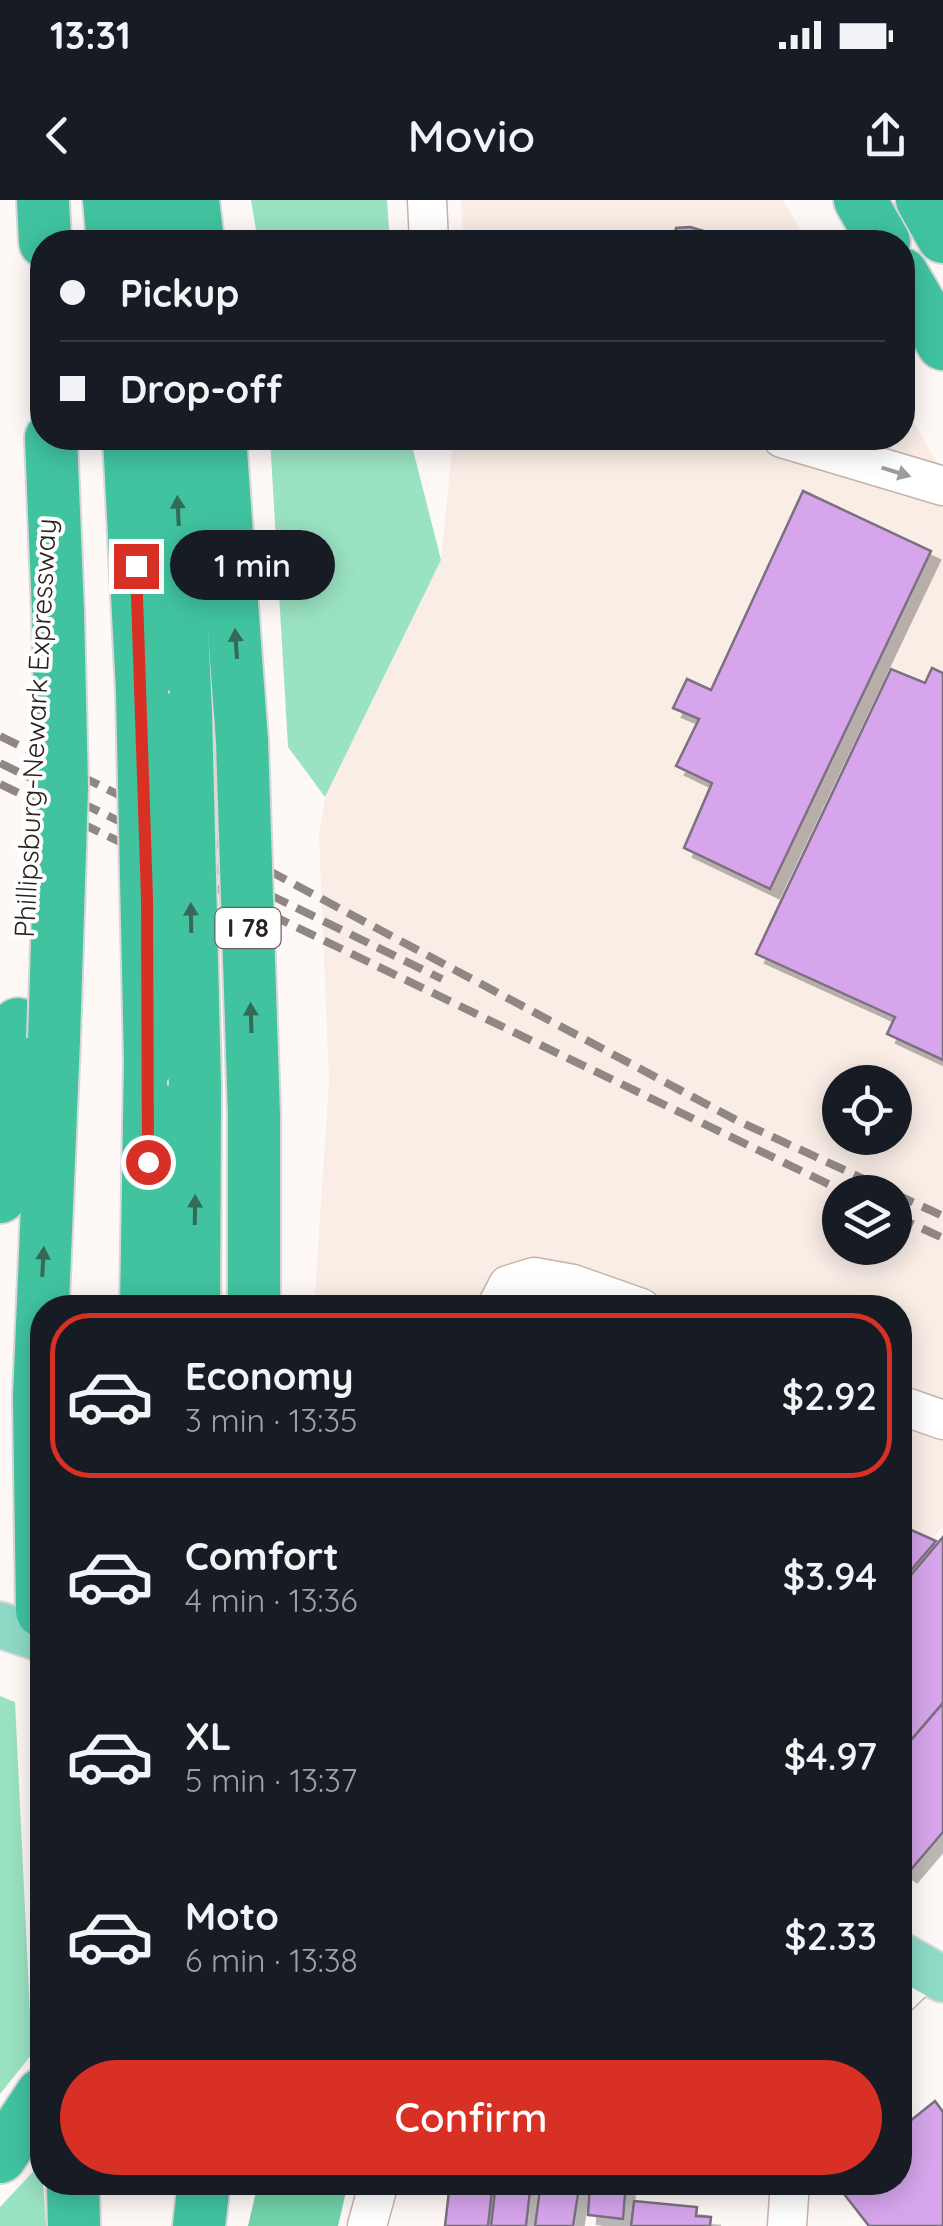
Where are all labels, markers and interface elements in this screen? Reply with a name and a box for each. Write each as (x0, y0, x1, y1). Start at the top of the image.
text: 13:31 (50, 11, 131, 59)
text: Movio (408, 107, 535, 163)
icon: back (30, 108, 85, 163)
icon: share (858, 108, 913, 163)
text: Pickup (120, 269, 239, 317)
text: Drop-off (120, 365, 282, 413)
one-way arrow (881, 465, 912, 480)
one-way arrow (170, 495, 186, 527)
street label: Phillipsburg-Newark Expressway (6, 518, 63, 938)
callout: 1 min (171, 531, 336, 601)
route end (114, 544, 159, 589)
text: 1 min (214, 545, 291, 585)
one-way arrow (228, 627, 244, 659)
one-way arrow (183, 901, 199, 933)
road number: I 78 (216, 908, 280, 948)
one-way arrow (242, 1001, 258, 1033)
map controls (822, 1065, 912, 1265)
button: locate (822, 1065, 912, 1155)
route start (126, 1140, 171, 1185)
button: layers (822, 1175, 912, 1265)
one-way arrow (187, 1194, 203, 1226)
one-way arrow (36, 1246, 52, 1277)
icon: car (65, 1351, 155, 1441)
text: Economy (185, 1352, 354, 1400)
text: $2.92 (782, 1372, 877, 1420)
text: 3 min · 13:35 (185, 1400, 358, 1440)
icon: car (65, 1531, 155, 1621)
text: Comfort (185, 1532, 339, 1580)
text: $3.94 (783, 1552, 877, 1600)
text: 4 min · 13:36 (185, 1580, 357, 1620)
icon: car (65, 1711, 155, 1801)
text: XL (185, 1712, 231, 1760)
text: $4.97 (784, 1732, 877, 1780)
text: 5 min · 13:37 (185, 1760, 357, 1800)
icon: car (65, 1891, 155, 1981)
text: Moto (185, 1892, 279, 1940)
text: $2.33 (784, 1912, 877, 1960)
text: 6 min · 13:38 (185, 1940, 358, 1980)
button: Confirm (60, 2060, 882, 2175)

